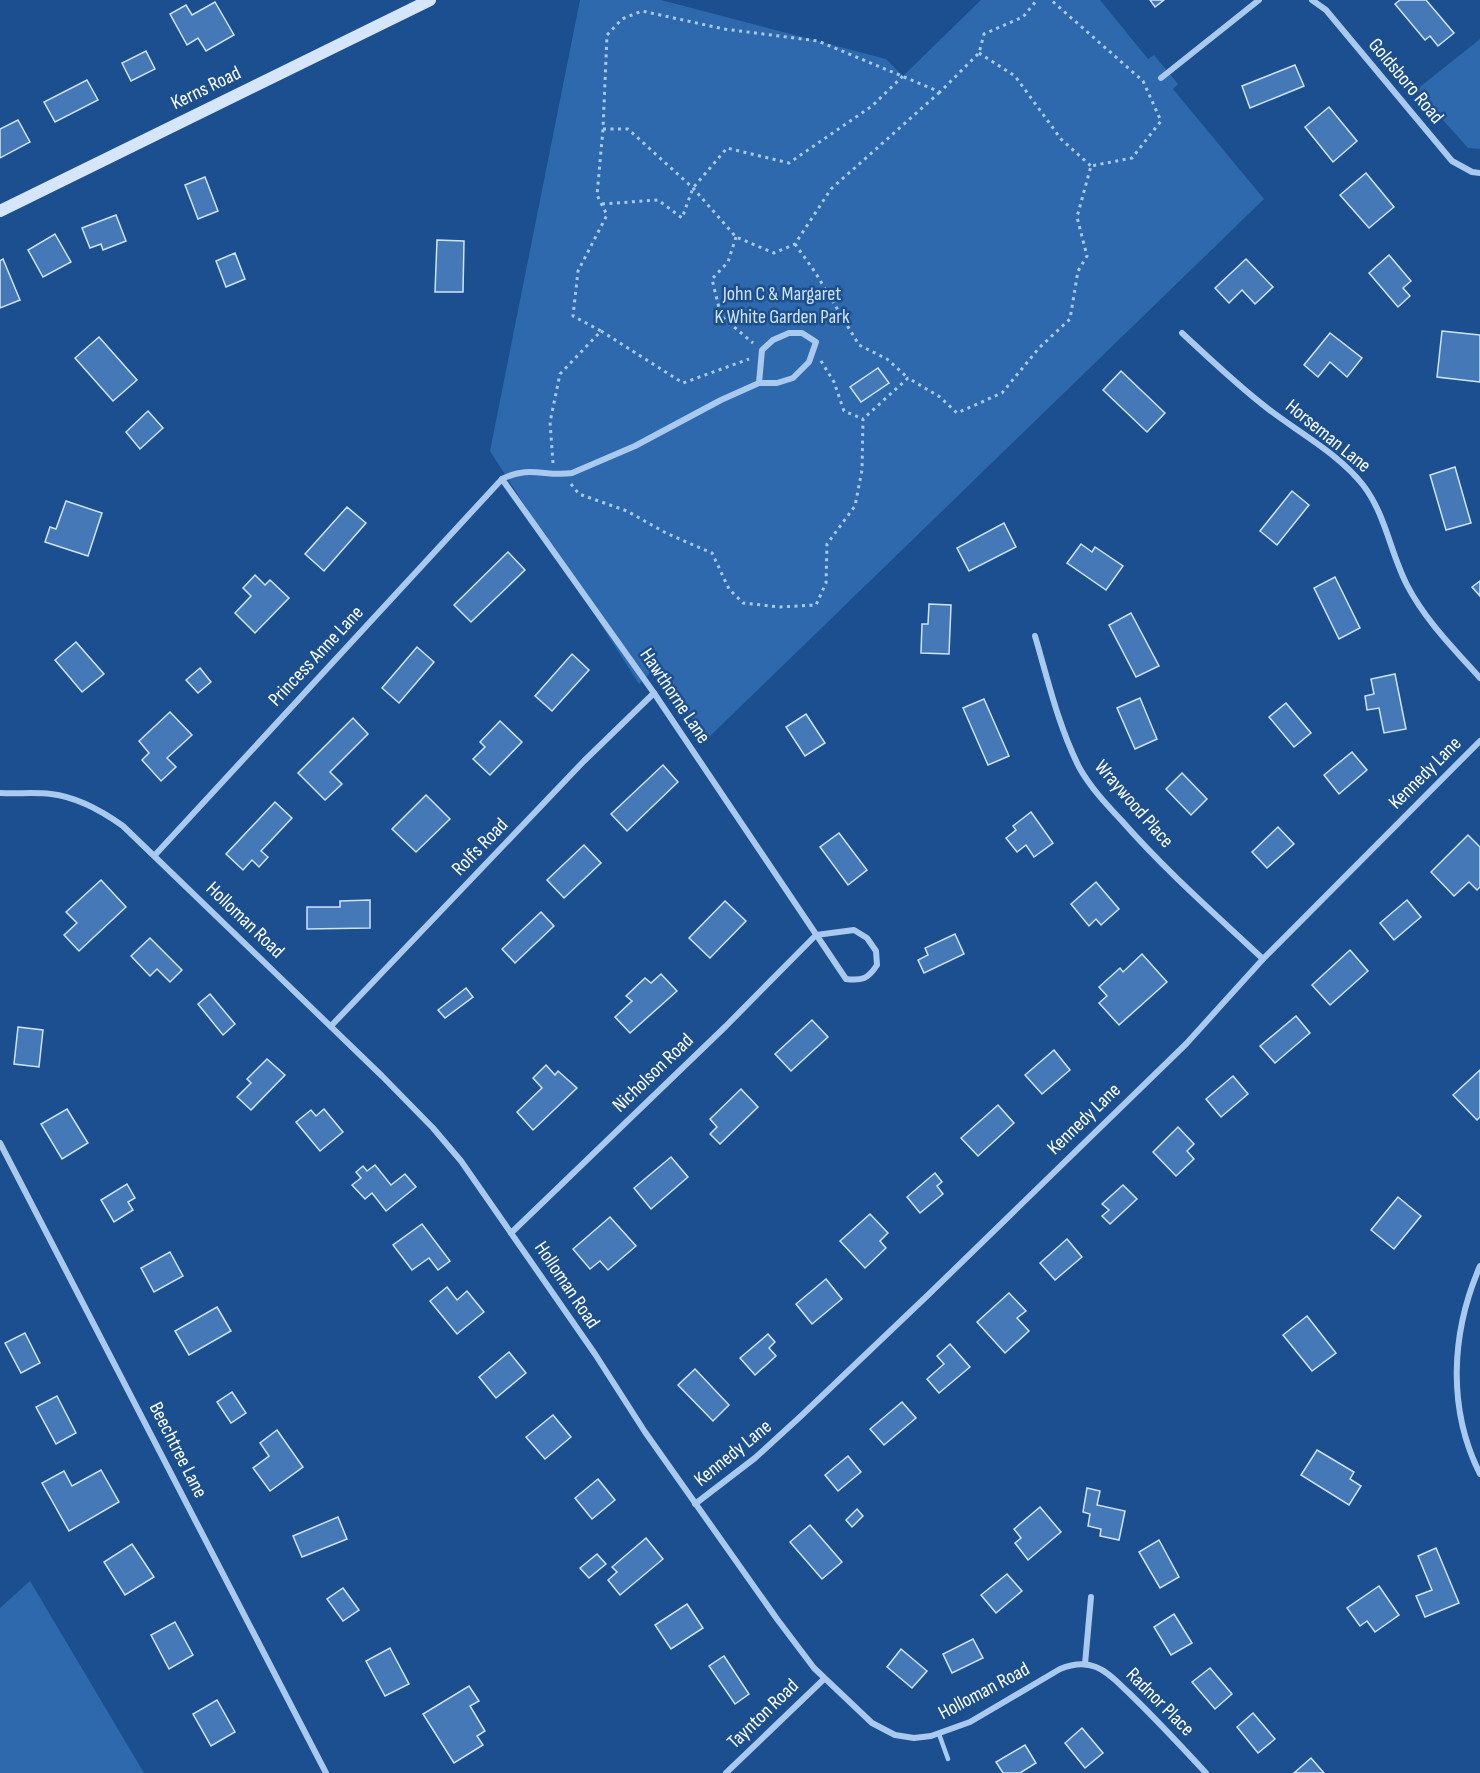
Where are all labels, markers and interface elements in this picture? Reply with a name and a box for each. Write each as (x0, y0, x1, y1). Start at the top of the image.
street label: Goldsboro Road (1363, 33, 1449, 129)
street label: Kerns Road (167, 61, 245, 115)
park label: John C & Margaret K White Garden Park (714, 282, 850, 329)
street label: Horseman Lane (1280, 394, 1376, 478)
street label: Princess Anne Lane (263, 601, 369, 711)
street label: Hawthorne Lane (635, 644, 715, 748)
street label: Kennedy Lane (1384, 732, 1466, 814)
street label: Wraywood Place (1089, 755, 1179, 853)
street label: Rolfs Road (447, 813, 513, 881)
street label: Holloman Road (201, 877, 289, 963)
street label: Nicholson Road (608, 1029, 698, 1117)
street label: Kennedy Lane (1042, 1078, 1126, 1160)
street label: Holloman Road (529, 1237, 605, 1333)
street label: Beechtree Lane (144, 1398, 212, 1502)
street label: Kennedy Lane (689, 1414, 777, 1492)
street label: Holloman Road (934, 1657, 1034, 1725)
street label: Radnor Place (1121, 1663, 1199, 1741)
street label: Taynton Road (722, 1674, 804, 1754)

